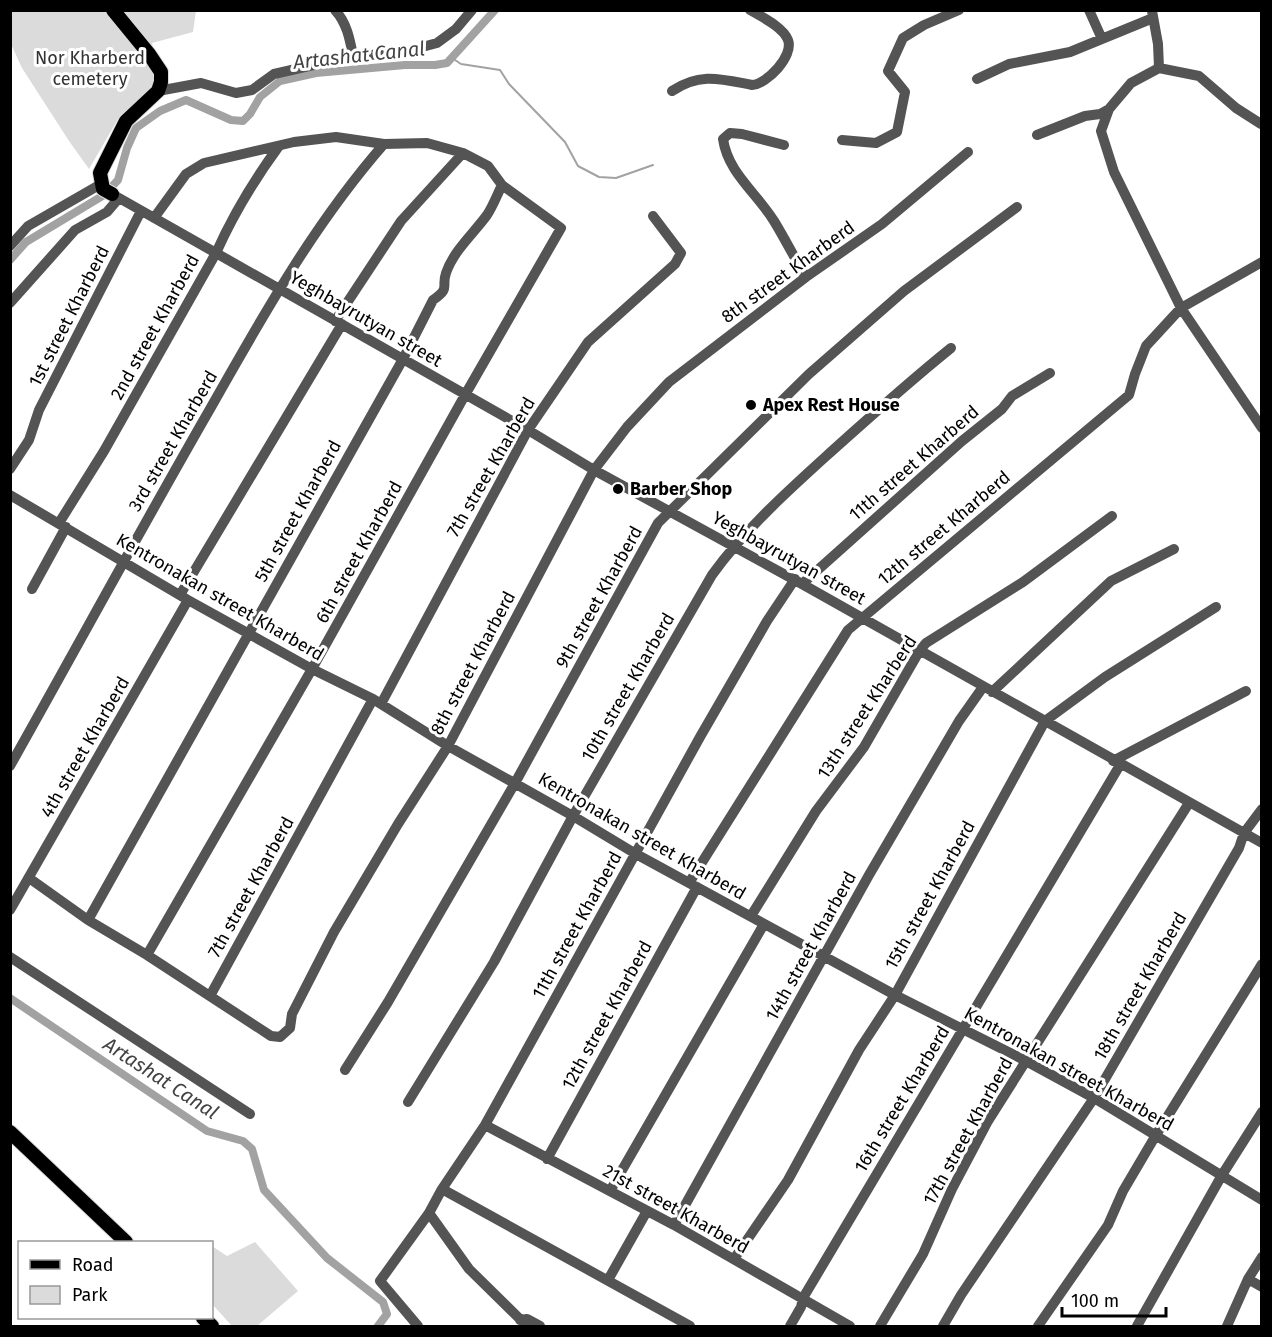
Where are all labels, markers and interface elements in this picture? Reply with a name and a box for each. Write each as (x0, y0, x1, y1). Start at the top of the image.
water label: Artashat Canal (291, 36, 426, 74)
park label: Nor Kharberd cemetery (35, 47, 145, 90)
street label: 8th street Kharberd (717, 216, 859, 328)
street label: 1st street Kharberd (24, 242, 114, 390)
street label: 2nd street Kharberd (106, 250, 204, 404)
street label: Yeghbayrutyan street (286, 266, 447, 372)
street label: 3rd street Kharberd (124, 367, 222, 515)
street label: 7th street Kharberd (442, 393, 540, 541)
place label: Apex Rest House (762, 394, 900, 416)
marker: Apex Rest House (744, 398, 758, 412)
street label: 11th street Kharberd (845, 401, 983, 525)
street label: 5th street Kharberd (250, 436, 346, 586)
street label: 12th street Kharberd (873, 466, 1015, 590)
street label: 6th street Kharberd (311, 477, 407, 627)
place label: Barber Shop (630, 478, 733, 500)
marker: Barber Shop (611, 482, 625, 496)
street label: Yeghbayrutyan street (708, 507, 870, 610)
street label: 9th street Kharberd (551, 522, 647, 672)
street label: Kentronakan street Kharberd (112, 528, 328, 666)
street label: 8th street Kharberd (426, 587, 520, 739)
street label: 10th street Kharberd (577, 609, 679, 765)
street label: 13th street Kharberd (812, 631, 922, 783)
street label: 4th street Kharberd (36, 673, 134, 821)
street label: Kentronakan street Kharberd (534, 767, 750, 905)
street label: 7th street Kharberd (203, 813, 299, 961)
street label: 15th street Kharberd (880, 817, 980, 973)
street label: 11th street Kharberd (527, 848, 627, 1002)
street label: 14th street Kharberd (761, 868, 861, 1024)
street label: 18th street Kharberd (1089, 908, 1191, 1064)
street label: 12th street Kharberd (557, 937, 657, 1093)
street label: Kentronakan street Kharberd (960, 1002, 1178, 1136)
street label: 16th street Kharberd (850, 1022, 954, 1176)
water label: Artashat Canal (98, 1031, 223, 1124)
street label: 17th street Kharberd (918, 1053, 1018, 1209)
street label: 21st street Kharberd (599, 1160, 753, 1258)
legend (18, 1241, 213, 1319)
text: Road (72, 1254, 114, 1276)
scale bar (1062, 1280, 1166, 1318)
text: Park (72, 1284, 108, 1306)
text: 100 m (1071, 1290, 1119, 1312)

